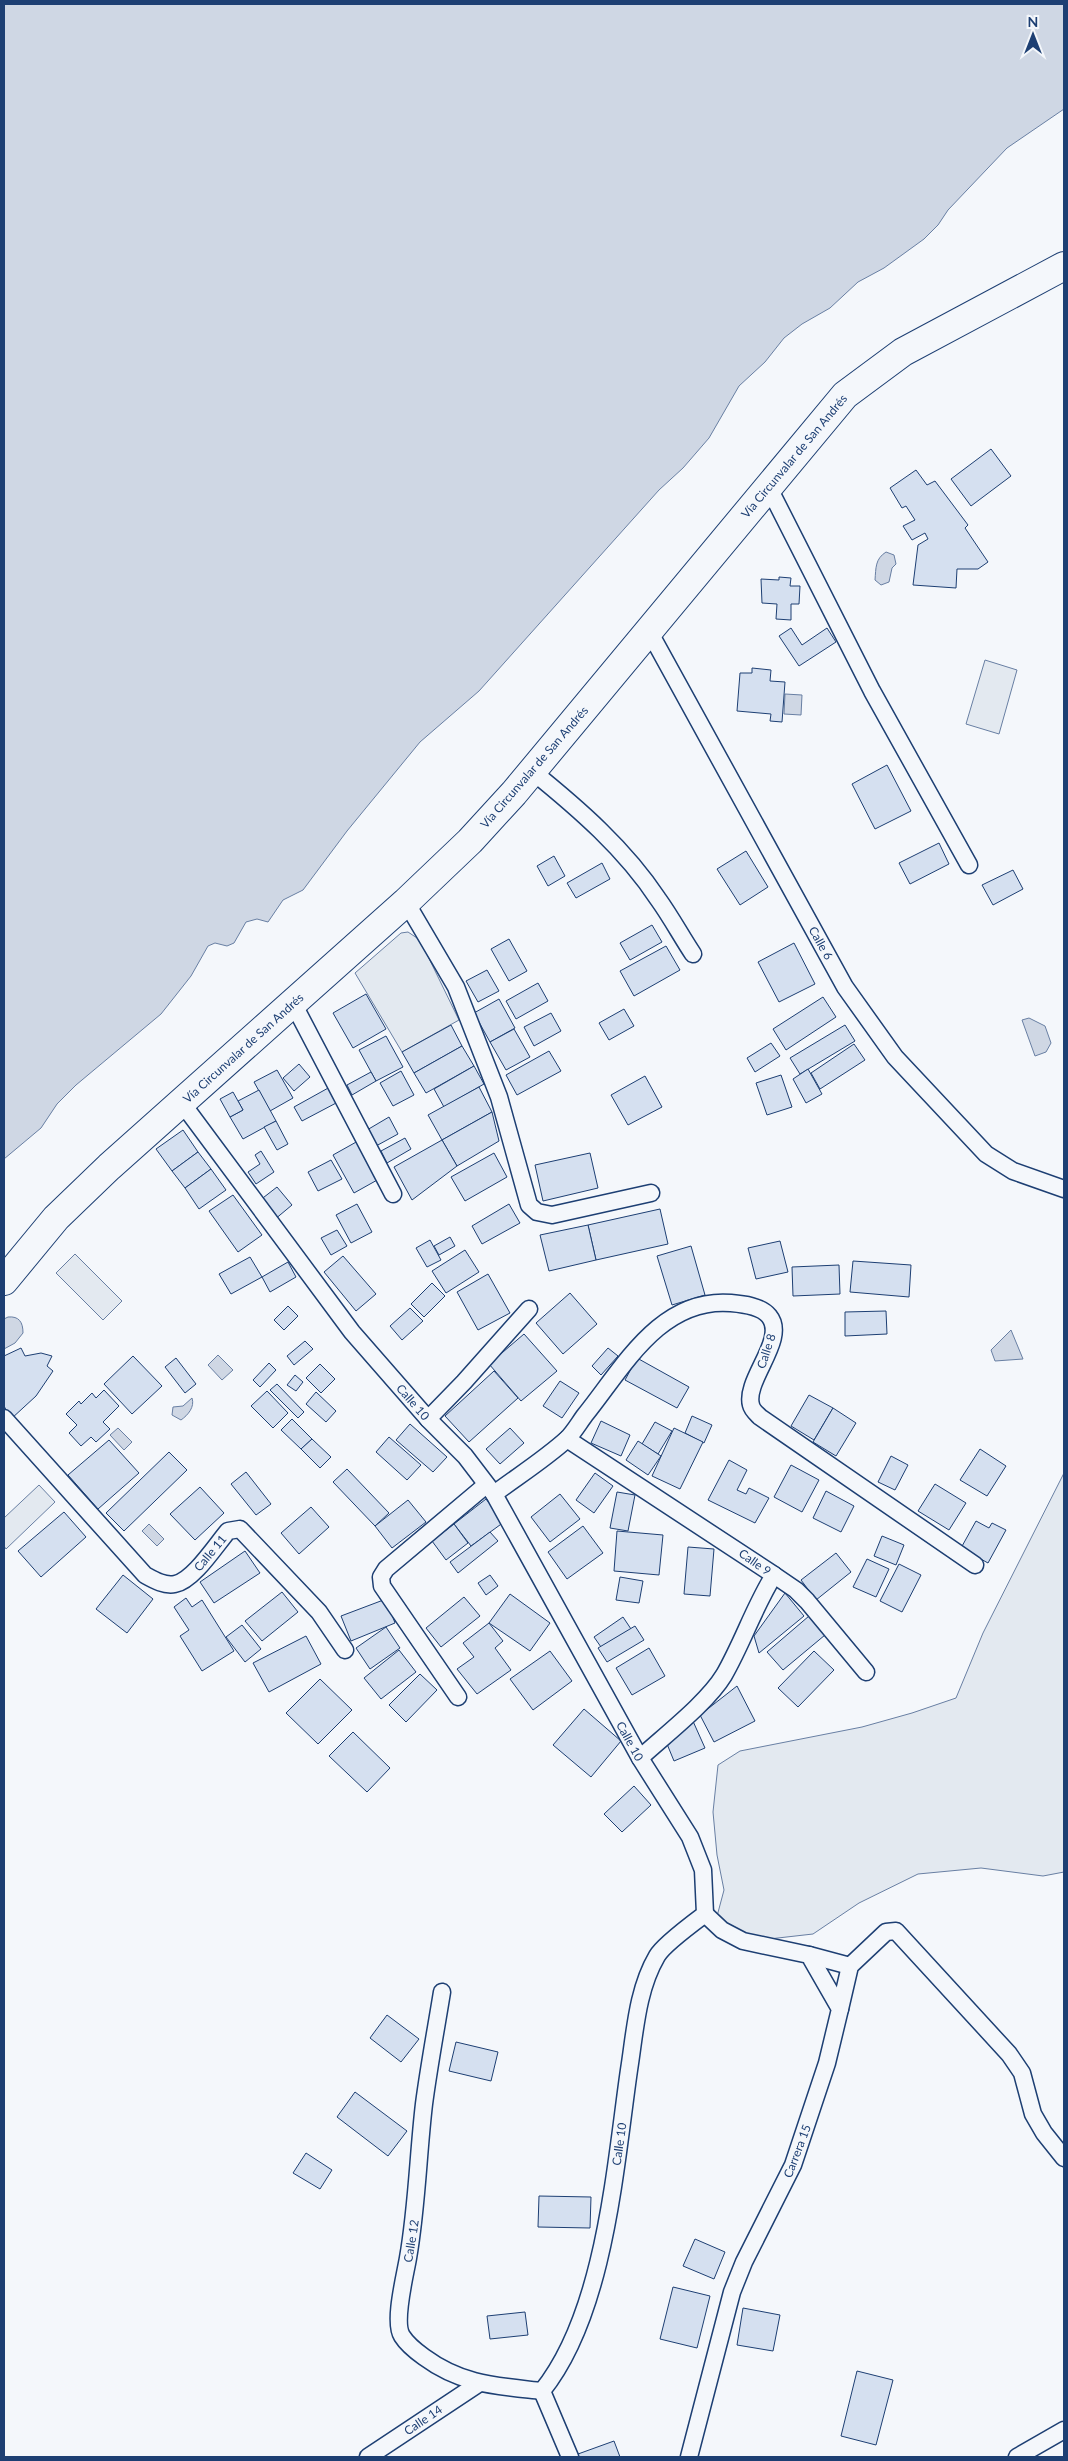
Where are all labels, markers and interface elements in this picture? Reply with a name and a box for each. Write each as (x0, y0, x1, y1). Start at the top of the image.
north arrow (1008, 10, 1058, 60)
text: N (1028, 13, 1038, 30)
street label: Vía Circunvalar de San Andrés (738, 391, 850, 521)
street label: Vía Circunvalar de San Andrés (477, 703, 591, 831)
street label: Calle 6 (806, 924, 836, 962)
street label: Vía Circunvalar de San Andrés (180, 990, 306, 1106)
street label: Calle 8 (753, 1332, 779, 1370)
street label: Calle 10 (393, 1381, 433, 1423)
street label: Calle 11 (190, 1532, 230, 1574)
street label: Calle 9 (736, 1546, 774, 1578)
street label: Calle 10 (613, 1719, 647, 1763)
street label: Calle 10 (609, 2122, 629, 2166)
street label: Carrera 15 (780, 2122, 814, 2180)
street label: Calle 12 (400, 2219, 422, 2263)
street label: Calle 14 (401, 2402, 445, 2438)

